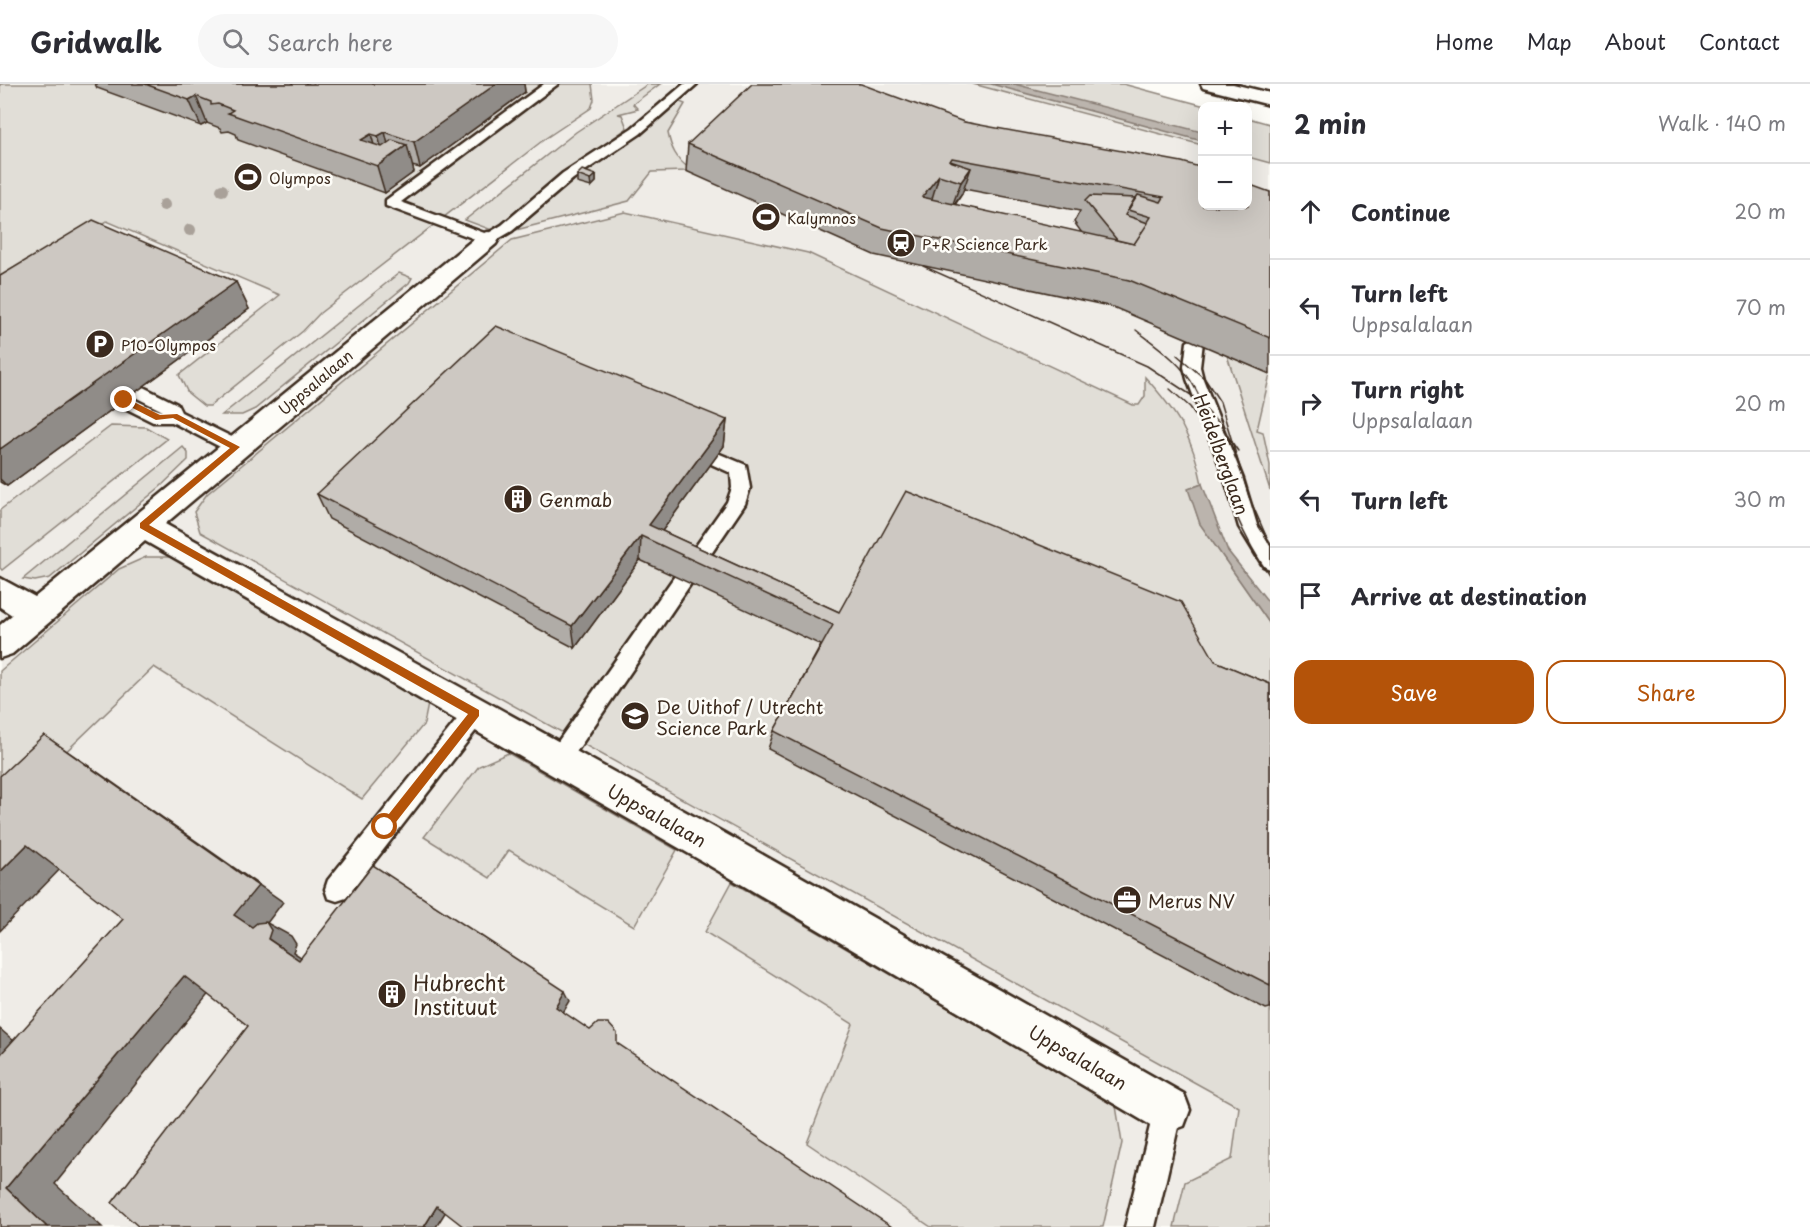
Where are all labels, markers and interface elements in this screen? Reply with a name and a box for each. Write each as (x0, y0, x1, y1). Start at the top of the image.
search box (198, 14, 618, 68)
text: Gridwalk (30, 20, 162, 63)
icon: search (219, 25, 252, 58)
text: Search here (267, 25, 393, 58)
text: Home (1435, 25, 1494, 57)
text: Map (1527, 25, 1572, 57)
text: About (1605, 25, 1666, 57)
text: Contact (1699, 25, 1780, 57)
map controls (1198, 102, 1252, 210)
button: + (1198, 102, 1252, 156)
text: 2 min (1294, 104, 1367, 143)
text: Walk · 140 m (1658, 108, 1786, 138)
button: − (1198, 156, 1252, 210)
sports icon: Olympos (232, 161, 264, 193)
place label: Olympos (269, 166, 331, 189)
icon: ahead (1294, 195, 1327, 228)
text: Continue (1351, 195, 1450, 228)
text: 20 m (1734, 196, 1786, 226)
sports icon: Kalymnos (750, 201, 782, 233)
place label: Kalymnos (787, 206, 856, 229)
station icon: P+R Science Park (885, 227, 917, 259)
place label: P+R Science Park (922, 232, 1048, 255)
text: Turn left (1351, 276, 1448, 309)
icon: left (1294, 291, 1327, 324)
text: 70 m (1736, 292, 1786, 322)
text: Uppsalalaan (1351, 309, 1473, 339)
parking icon: P10-Olympos (84, 328, 116, 360)
place label: P10-Olympos (121, 333, 216, 356)
street label: Uppsalalaan (273, 344, 357, 420)
text: Turn right (1351, 372, 1464, 405)
route end (110, 386, 136, 412)
icon: right (1294, 387, 1327, 420)
text: 20 m (1734, 388, 1786, 418)
street label: Heidelberglaan (1188, 390, 1256, 518)
text: Uppsalalaan (1351, 405, 1473, 435)
building icon: Genmab (502, 483, 534, 515)
icon: left (1294, 483, 1327, 516)
text: Turn left (1351, 483, 1448, 516)
text: 30 m (1733, 484, 1786, 514)
place label: Genmab (539, 486, 612, 513)
icon: arrive (1294, 579, 1327, 612)
text: Arrive at destination (1351, 579, 1587, 612)
button: Save (1294, 660, 1534, 724)
button: Share (1546, 660, 1786, 724)
place label: De Uithof / Utrecht Science Park (656, 693, 824, 741)
school or university icon: De Uithof / Utrecht Science Park (619, 700, 651, 732)
street label: Uppsalalaan (602, 777, 712, 853)
route start (371, 813, 397, 839)
office icon: Merus NV (1111, 884, 1143, 916)
place label: Merus NV (1148, 887, 1235, 914)
place label: Hubrecht Instituut (413, 966, 506, 1022)
building icon: Hubrecht Instituut (376, 978, 408, 1010)
street label: Uppsalalaan (1024, 1018, 1132, 1096)

